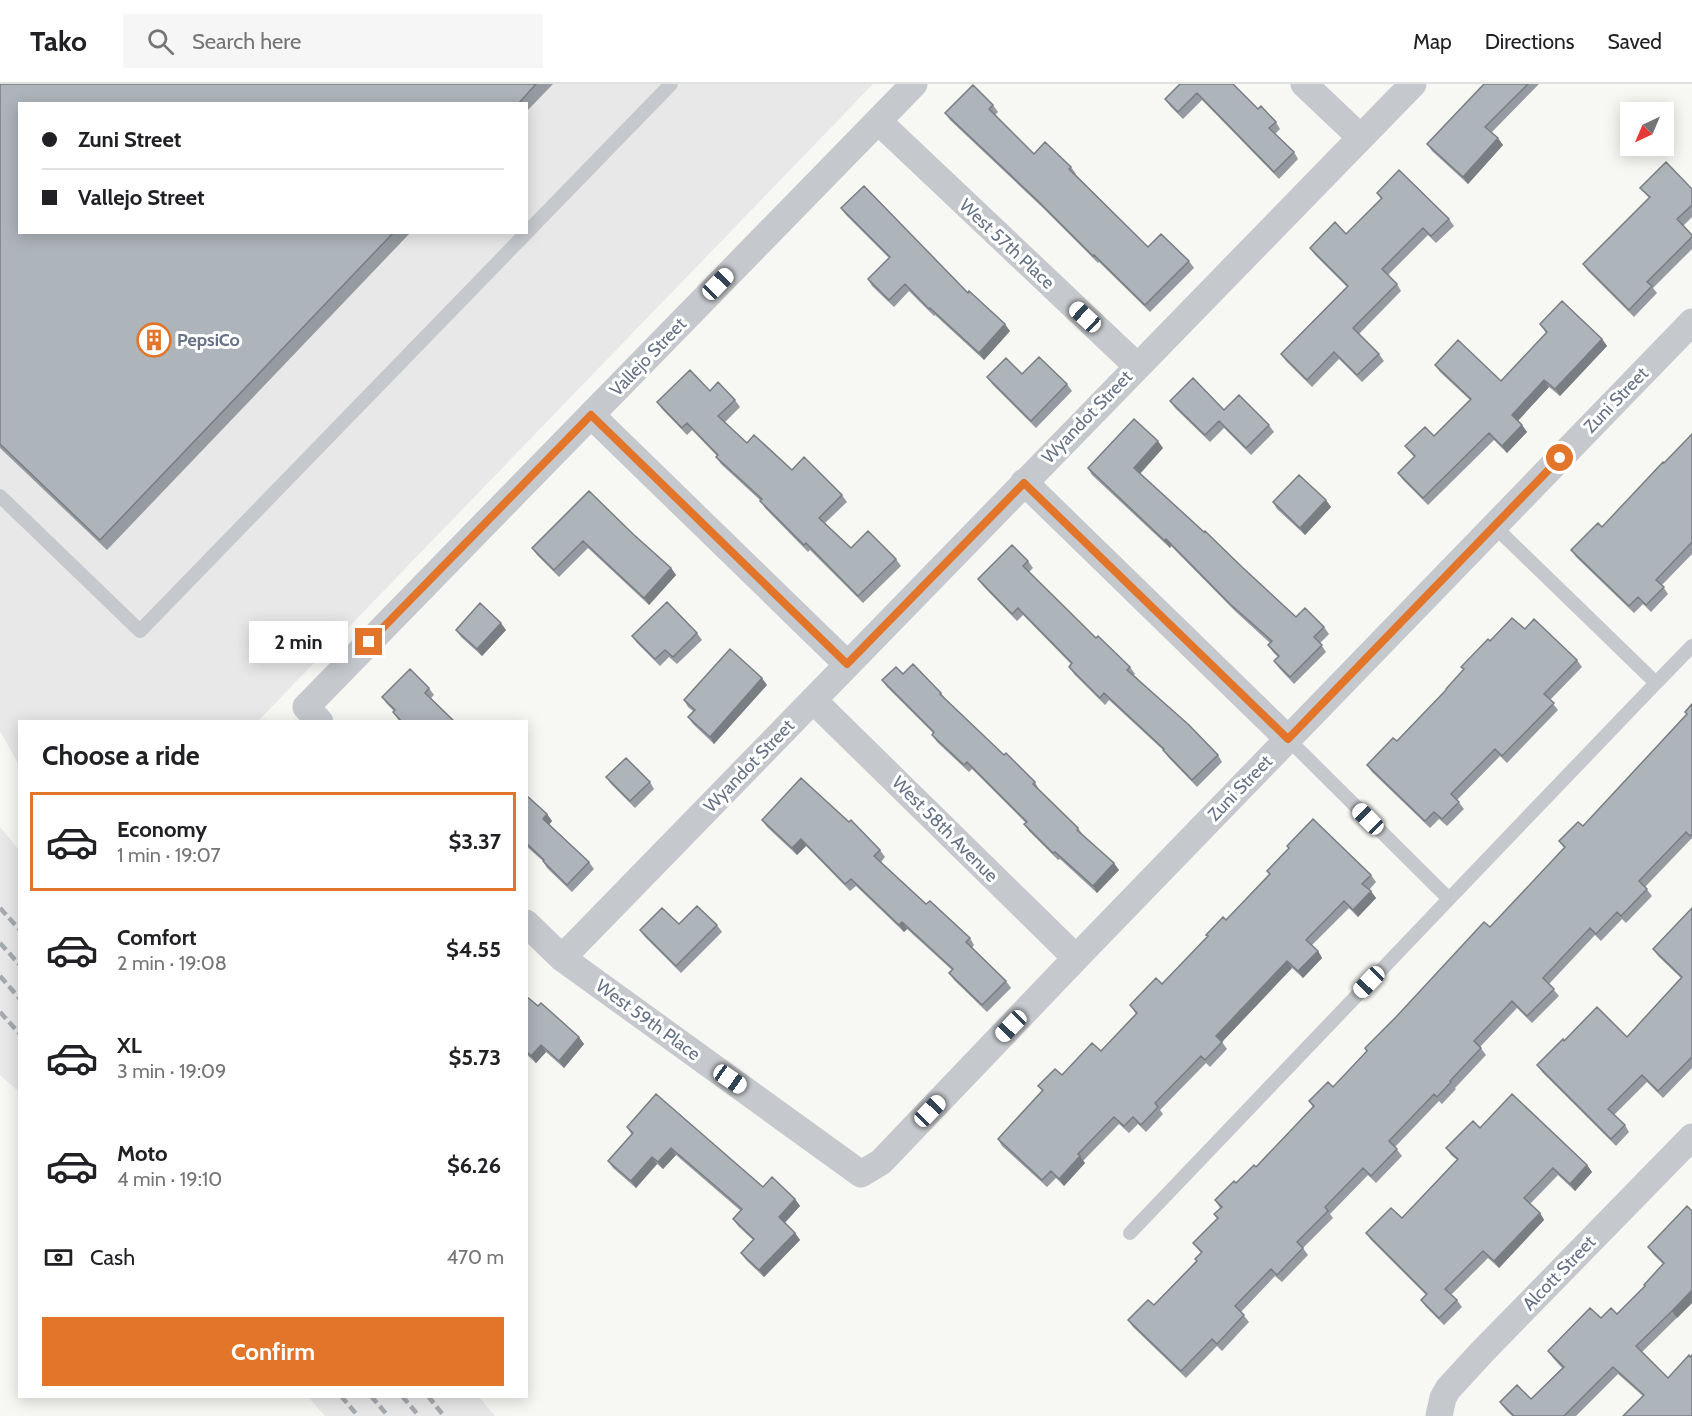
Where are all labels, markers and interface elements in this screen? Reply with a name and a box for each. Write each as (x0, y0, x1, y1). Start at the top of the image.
search box (123, 14, 543, 68)
text: Tako (30, 24, 87, 58)
icon: search (144, 25, 177, 58)
text: Search here (192, 28, 301, 55)
text: Map (1413, 29, 1452, 54)
text: Directions (1485, 29, 1574, 54)
text: Saved (1607, 29, 1662, 54)
north arrow (1620, 102, 1674, 156)
map controls (1620, 102, 1674, 156)
text: Zuni Street (78, 126, 181, 153)
text: Vallejo Street (78, 184, 205, 211)
street label: West 57th Place (955, 194, 1059, 294)
car (699, 265, 737, 303)
car (1066, 298, 1104, 336)
street label: Vallejo Street (605, 313, 691, 401)
building icon: PepsiCo (136, 322, 172, 358)
place label: PepsiCo (177, 329, 240, 351)
street label: Zuni Street (1579, 363, 1653, 437)
street label: Wyandot Street (1037, 366, 1137, 468)
route start (1546, 444, 1573, 471)
callout: 2 min (249, 621, 348, 663)
route end (355, 628, 382, 655)
text: 2 min (274, 630, 323, 654)
street label: Wyandot Street (699, 715, 799, 817)
text: Choose a ride (42, 739, 200, 772)
street label: Zuni Street (1203, 751, 1277, 825)
street label: West 58th Avenue (887, 771, 1003, 887)
car (1349, 800, 1387, 838)
icon: car (45, 815, 99, 869)
text: Economy (117, 816, 207, 843)
text: $3.37 (448, 828, 501, 855)
text: 1 min · 19:07 (117, 843, 221, 867)
icon: car (45, 923, 99, 977)
text: Comfort (117, 924, 196, 951)
text: $4.55 (446, 936, 501, 963)
text: 2 min · 19:08 (117, 951, 227, 975)
car (1350, 963, 1388, 1001)
street label: West 59th Place (592, 975, 704, 1065)
car (992, 1007, 1030, 1045)
icon: car (45, 1031, 99, 1085)
text: XL (117, 1032, 142, 1059)
text: $5.73 (448, 1044, 501, 1071)
text: 3 min · 19:09 (117, 1059, 226, 1083)
car (710, 1061, 750, 1097)
car (911, 1092, 949, 1130)
icon: car (45, 1139, 99, 1193)
text: Moto (117, 1140, 168, 1167)
text: $6.26 (447, 1152, 501, 1179)
text: 4 min · 19:10 (117, 1167, 222, 1191)
street label: Alcott Street (1518, 1231, 1600, 1315)
icon: cash (42, 1241, 75, 1274)
text: Cash (90, 1244, 135, 1271)
text: 470 m (447, 1245, 504, 1269)
button: Confirm (42, 1317, 504, 1386)

